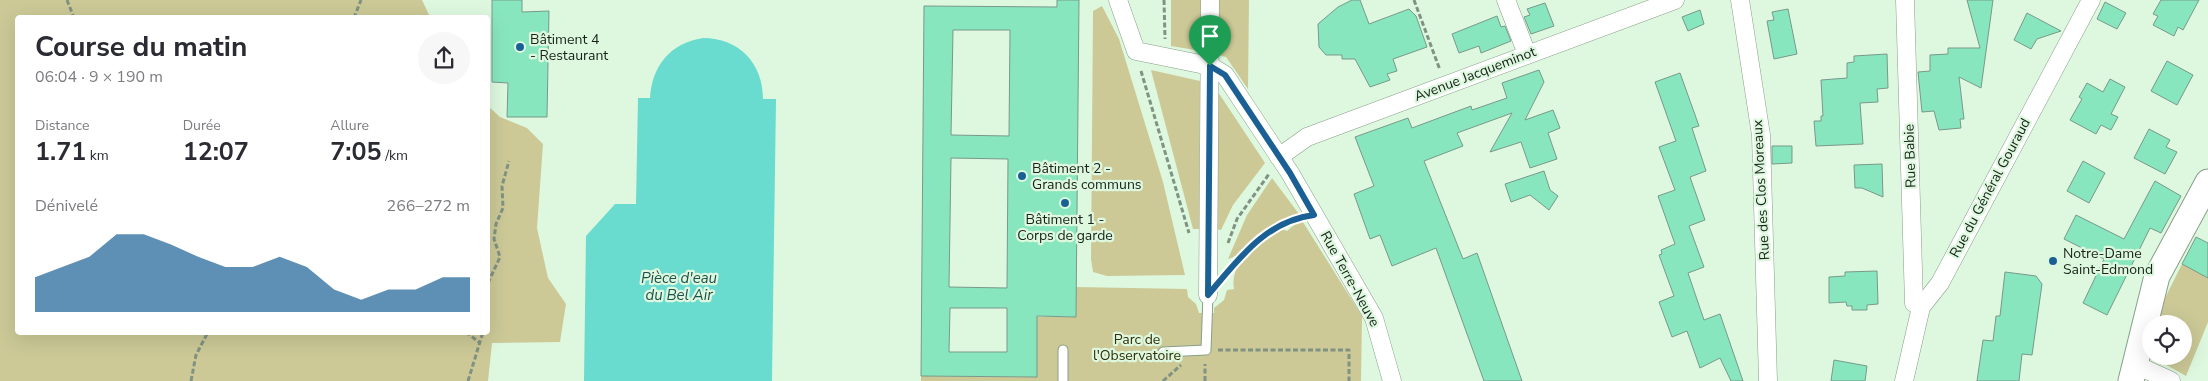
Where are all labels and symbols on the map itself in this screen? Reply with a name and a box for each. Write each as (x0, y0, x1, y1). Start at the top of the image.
pin (1189, 15, 1231, 66)
place label: Bâtiment 4 - Restaurant (530, 30, 608, 65)
marker: Bâtiment 4 - Restaurant (514, 41, 526, 53)
street label: Avenue Jacqueminot (1411, 42, 1539, 106)
street label: Rue du Général Gouraud (1945, 115, 2035, 261)
street label: Rue des Clos Moreaux (1748, 119, 1774, 261)
street label: Rue Babie (1899, 124, 1921, 188)
place label: Bâtiment 2 - Grands communs (1032, 159, 1142, 194)
marker: Bâtiment 2 - Grands communs (1016, 170, 1028, 182)
marker: Bâtiment 1 - Corps de garde (1059, 197, 1071, 209)
place label: Bâtiment 1 - Corps de garde (1017, 210, 1113, 245)
street label: Rue Terre-Neuve (1316, 228, 1384, 330)
place label: Notre-Dame Saint-Edmond (2063, 244, 2153, 279)
marker: Notre-Dame Saint-Edmond (2047, 255, 2059, 267)
water label: Pièce d'eau du Bel Air (641, 268, 717, 305)
park label: Parc de l'Observatoire (1093, 330, 1181, 365)

